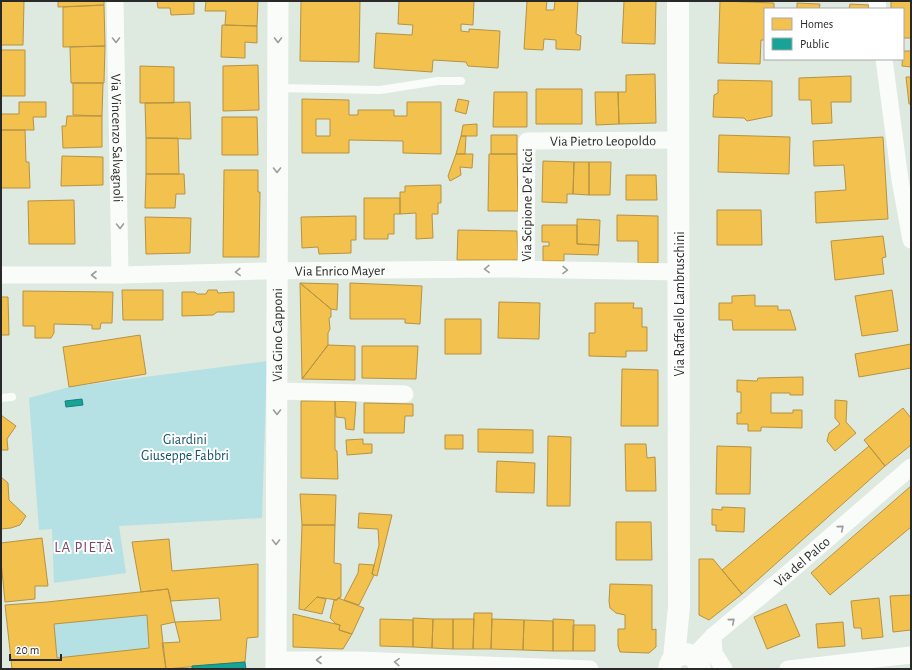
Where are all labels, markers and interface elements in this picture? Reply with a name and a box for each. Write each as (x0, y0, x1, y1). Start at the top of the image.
legend (764, 8, 904, 60)
text: Homes (800, 18, 833, 30)
one-way arrow (112, 37, 120, 43)
one-way arrow (274, 37, 282, 43)
text: Public (800, 38, 829, 50)
street label: Via Vincenzo Salvagnoli (108, 74, 125, 202)
street label: Via Pietro Leopoldo (550, 134, 656, 149)
street label: Via Scipione De' Ricci (520, 148, 535, 262)
one-way arrow (273, 167, 281, 173)
one-way arrow (115, 223, 124, 229)
street label: Via Raffaello Lambruschini (673, 231, 687, 377)
street label: Via Enrico Mayer (295, 264, 386, 279)
one-way arrow (484, 265, 490, 273)
one-way arrow (562, 266, 568, 274)
one-way arrow (235, 268, 241, 276)
one-way arrow (91, 271, 97, 279)
street label: Via Gino Capponi (271, 288, 285, 382)
one-way arrow (273, 409, 281, 415)
park label: Giardini Giuseppe Fabbri (141, 433, 229, 463)
one-way arrow (836, 526, 843, 533)
street label: Via del Palco (772, 534, 833, 590)
district label: LA PIETÀ (54, 538, 114, 555)
one-way arrow (272, 539, 280, 545)
one-way arrow (727, 618, 734, 625)
scale bar (10, 636, 61, 662)
text: 20 m (16, 644, 39, 656)
one-way arrow (316, 656, 322, 664)
one-way arrow (394, 657, 400, 666)

